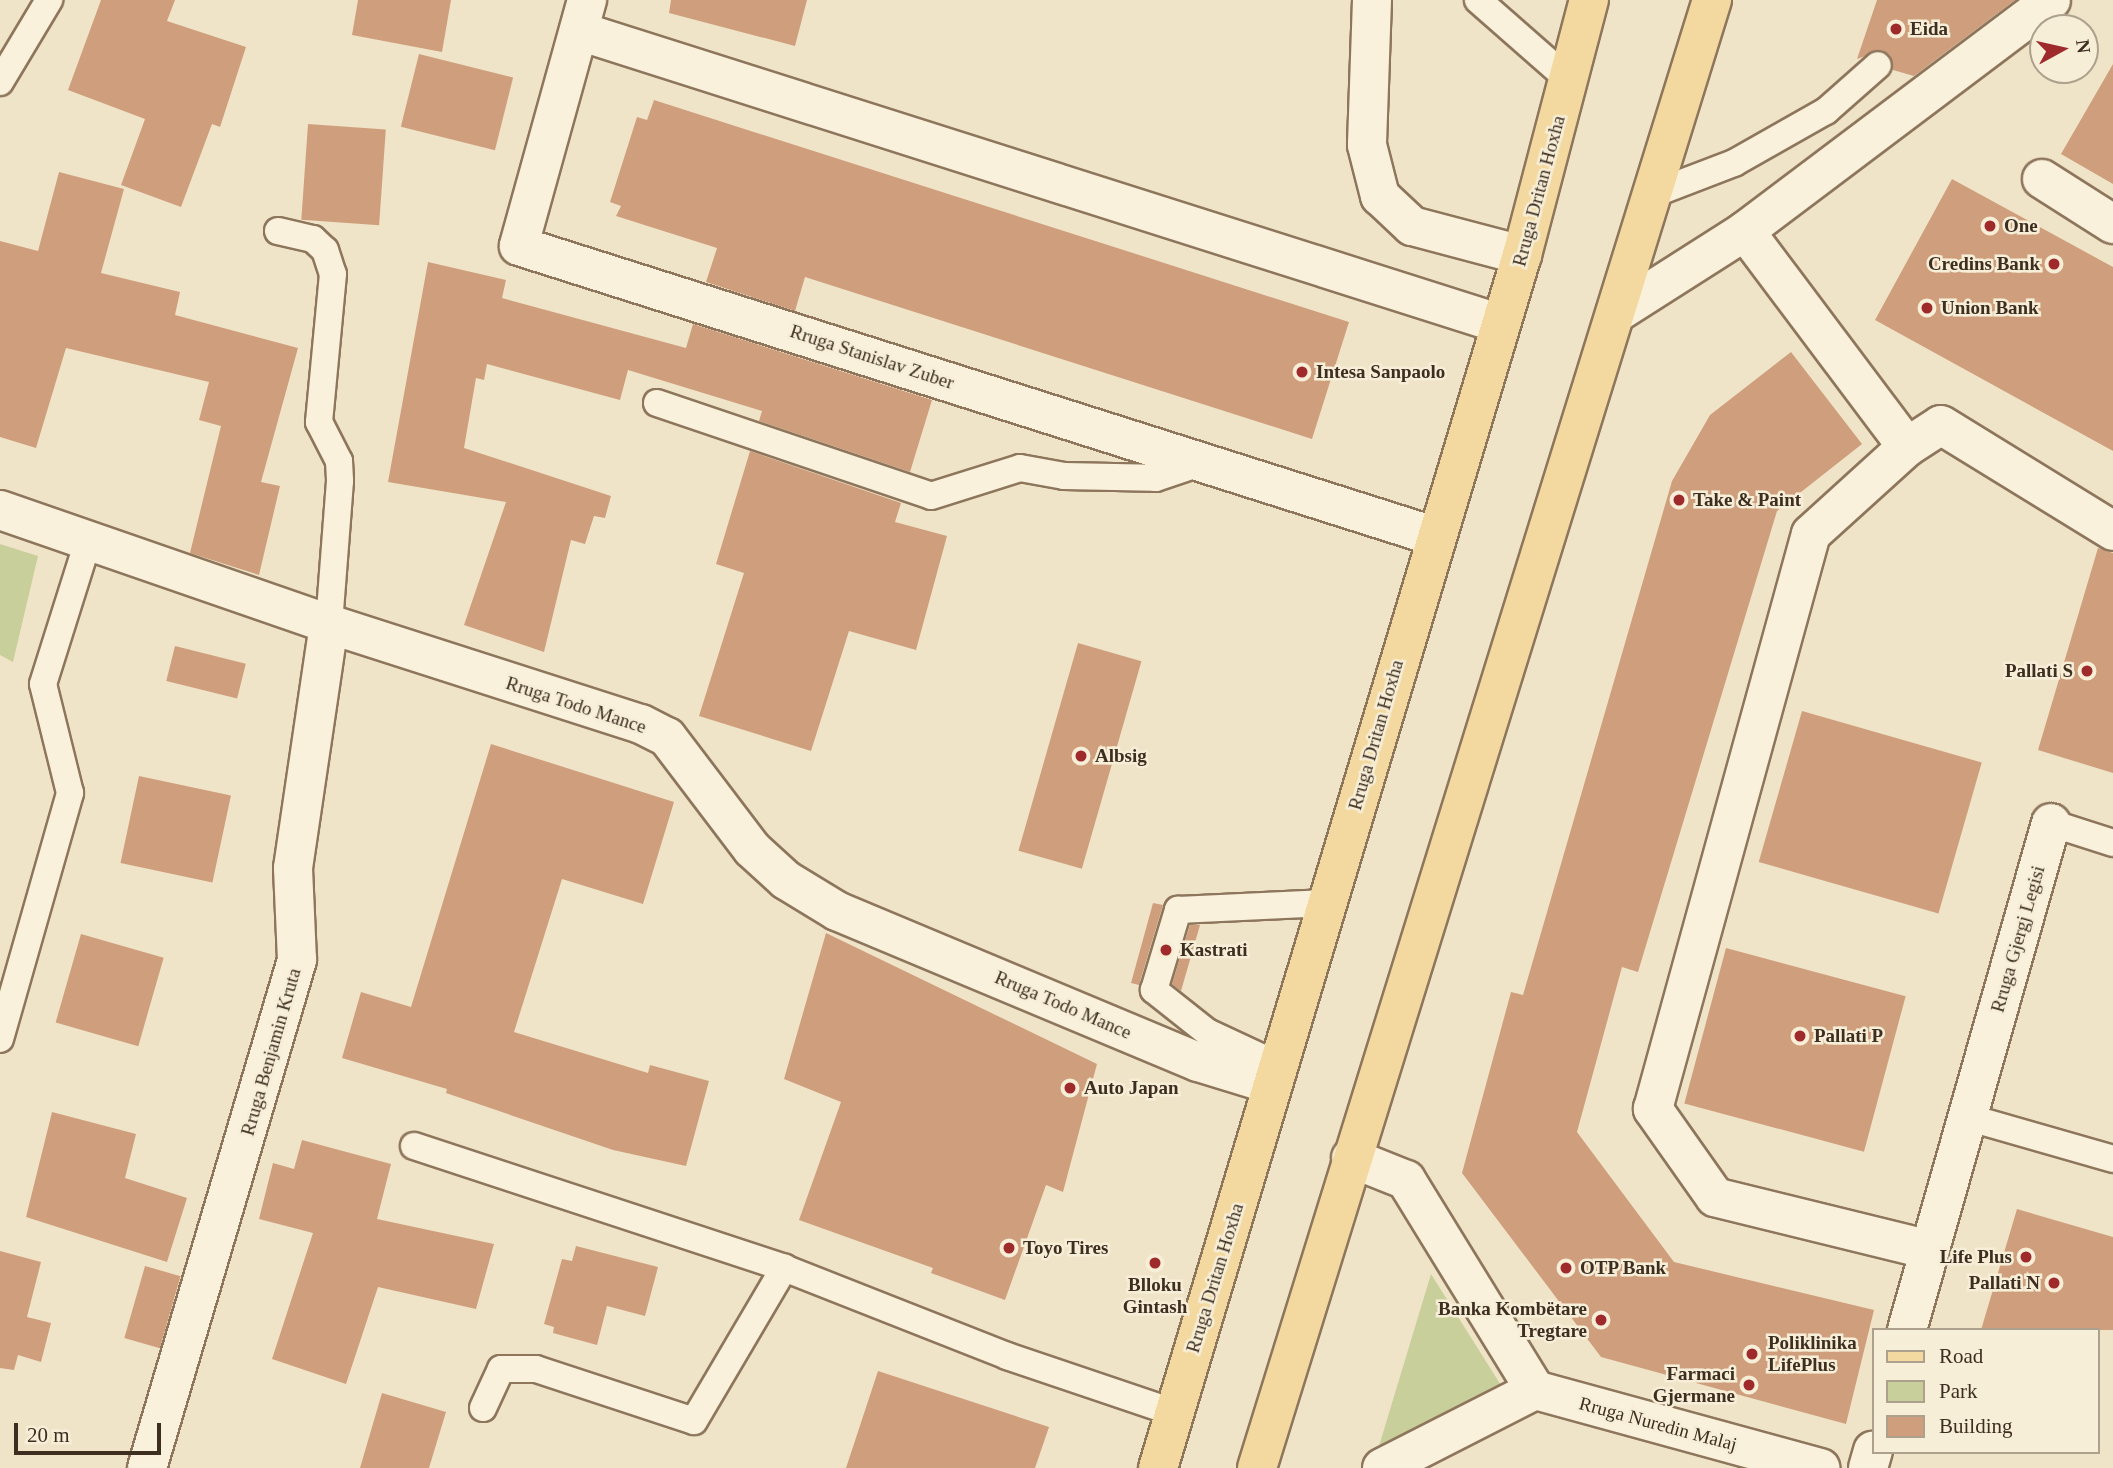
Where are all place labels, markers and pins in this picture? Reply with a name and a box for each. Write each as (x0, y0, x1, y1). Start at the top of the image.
place label: Eida (1910, 18, 1948, 40)
marker: Eida (1888, 21, 1904, 37)
place label: One (2004, 215, 2038, 237)
marker: One (1982, 218, 1998, 234)
place label: Credins Bank (1928, 253, 2040, 275)
marker: Credins Bank (2046, 256, 2062, 272)
place label: Union Bank (1941, 297, 2039, 319)
marker: Union Bank (1919, 300, 1935, 316)
place label: Intesa Sanpaolo (1316, 361, 1445, 383)
marker: Intesa Sanpaolo (1294, 364, 1310, 380)
place label: Take & Paint (1693, 489, 1801, 511)
marker: Take & Paint (1671, 492, 1687, 508)
place label: Pallati S (2005, 660, 2073, 682)
marker: Pallati S (2079, 663, 2095, 679)
place label: Albsig (1095, 745, 1147, 767)
marker: Albsig (1073, 748, 1089, 764)
place label: Kastrati (1180, 939, 1248, 961)
marker: Kastrati (1158, 942, 1174, 958)
place label: Pallati P (1814, 1025, 1883, 1047)
marker: Pallati P (1792, 1028, 1808, 1044)
place label: Auto Japan (1084, 1077, 1178, 1099)
marker: Auto Japan (1062, 1080, 1078, 1096)
place label: Toyo Tires (1023, 1237, 1109, 1259)
marker: Toyo Tires (1001, 1240, 1017, 1256)
place label: Life Plus (1940, 1246, 2012, 1268)
marker: Life Plus (2018, 1249, 2034, 1265)
marker: Blloku Gintash (1147, 1255, 1163, 1271)
place label: OTP Bank (1580, 1257, 1667, 1279)
marker: OTP Bank (1558, 1260, 1574, 1276)
place label: Pallati N (1969, 1272, 2040, 1294)
place label: Blloku Gintash (1123, 1274, 1187, 1318)
marker: Pallati N (2046, 1275, 2062, 1291)
place label: Banka Kombëtare Tregtare (1438, 1298, 1587, 1342)
marker: Banka Kombëtare Tregtare (1593, 1312, 1609, 1328)
place label: Poliklinika LifePlus (1768, 1332, 1857, 1376)
marker: Poliklinika LifePlus (1742, 1344, 1762, 1364)
place label: Farmaci Gjermane (1653, 1363, 1735, 1407)
marker: Farmaci Gjermane (1741, 1377, 1757, 1393)

